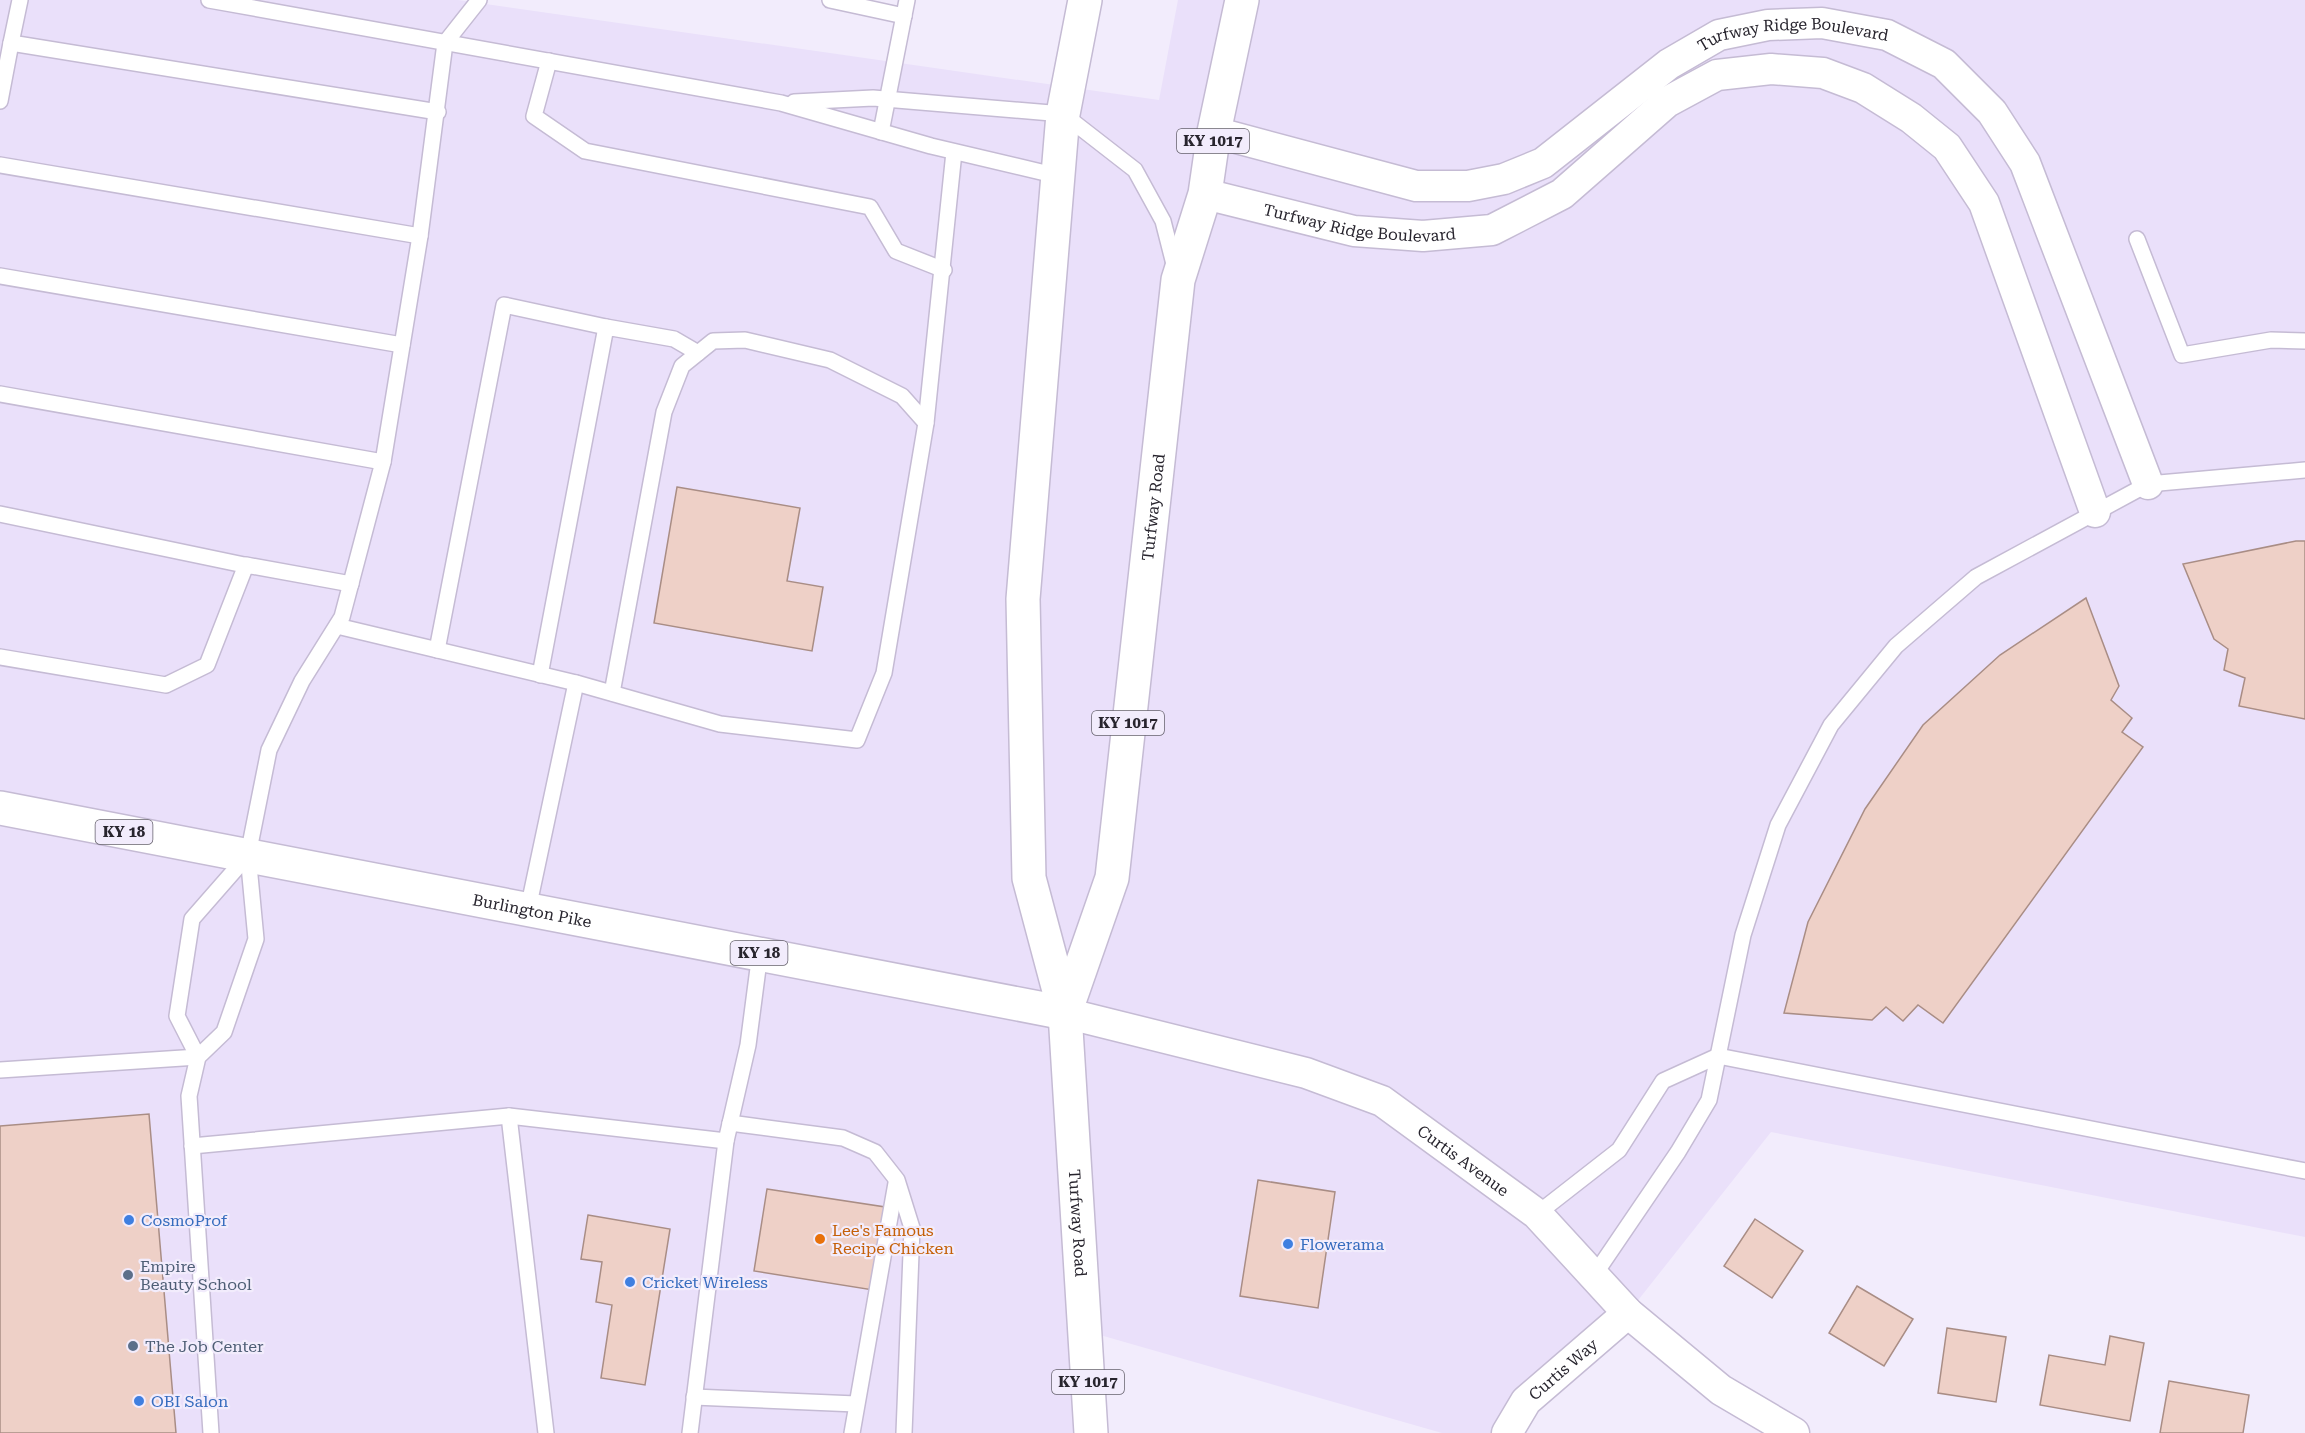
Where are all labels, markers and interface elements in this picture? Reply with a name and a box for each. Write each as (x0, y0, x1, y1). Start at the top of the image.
street label: Turfway Ridge Boulevard (1694, 14, 1890, 55)
road number: KY 1017 (1177, 129, 1249, 153)
street label: Turfway Ridge Boulevard (1261, 200, 1457, 246)
street label: Turfway Road (1138, 453, 1169, 562)
road number: KY 1017 (1092, 711, 1164, 735)
road number: KY 18 (96, 820, 152, 844)
street label: Burlington Pike (471, 890, 593, 932)
road number: KY 18 (730, 941, 788, 965)
street label: Curtis Avenue (1414, 1121, 1513, 1200)
street label: Turfway Road (1065, 1169, 1090, 1278)
place label: CosmoProf (141, 1211, 228, 1230)
marker: CosmoProf (122, 1213, 136, 1227)
place label: Lee's Famous Recipe Chicken (832, 1221, 954, 1258)
marker: Lee's Famous Recipe Chicken (813, 1232, 827, 1246)
place label: Flowerama (1300, 1235, 1384, 1254)
marker: Flowerama (1281, 1237, 1295, 1251)
place label: Empire Beauty School (140, 1257, 252, 1294)
marker: Empire Beauty School (121, 1268, 135, 1282)
place label: Cricket Wireless (642, 1273, 768, 1292)
marker: Cricket Wireless (623, 1275, 637, 1289)
street label: Curtis Way (1525, 1334, 1602, 1404)
place label: The Job Center (145, 1337, 264, 1356)
marker: The Job Center (126, 1339, 140, 1353)
road number: KY 1017 (1052, 1370, 1124, 1394)
place label: OBI Salon (151, 1392, 228, 1411)
marker: OBI Salon (132, 1394, 146, 1408)

